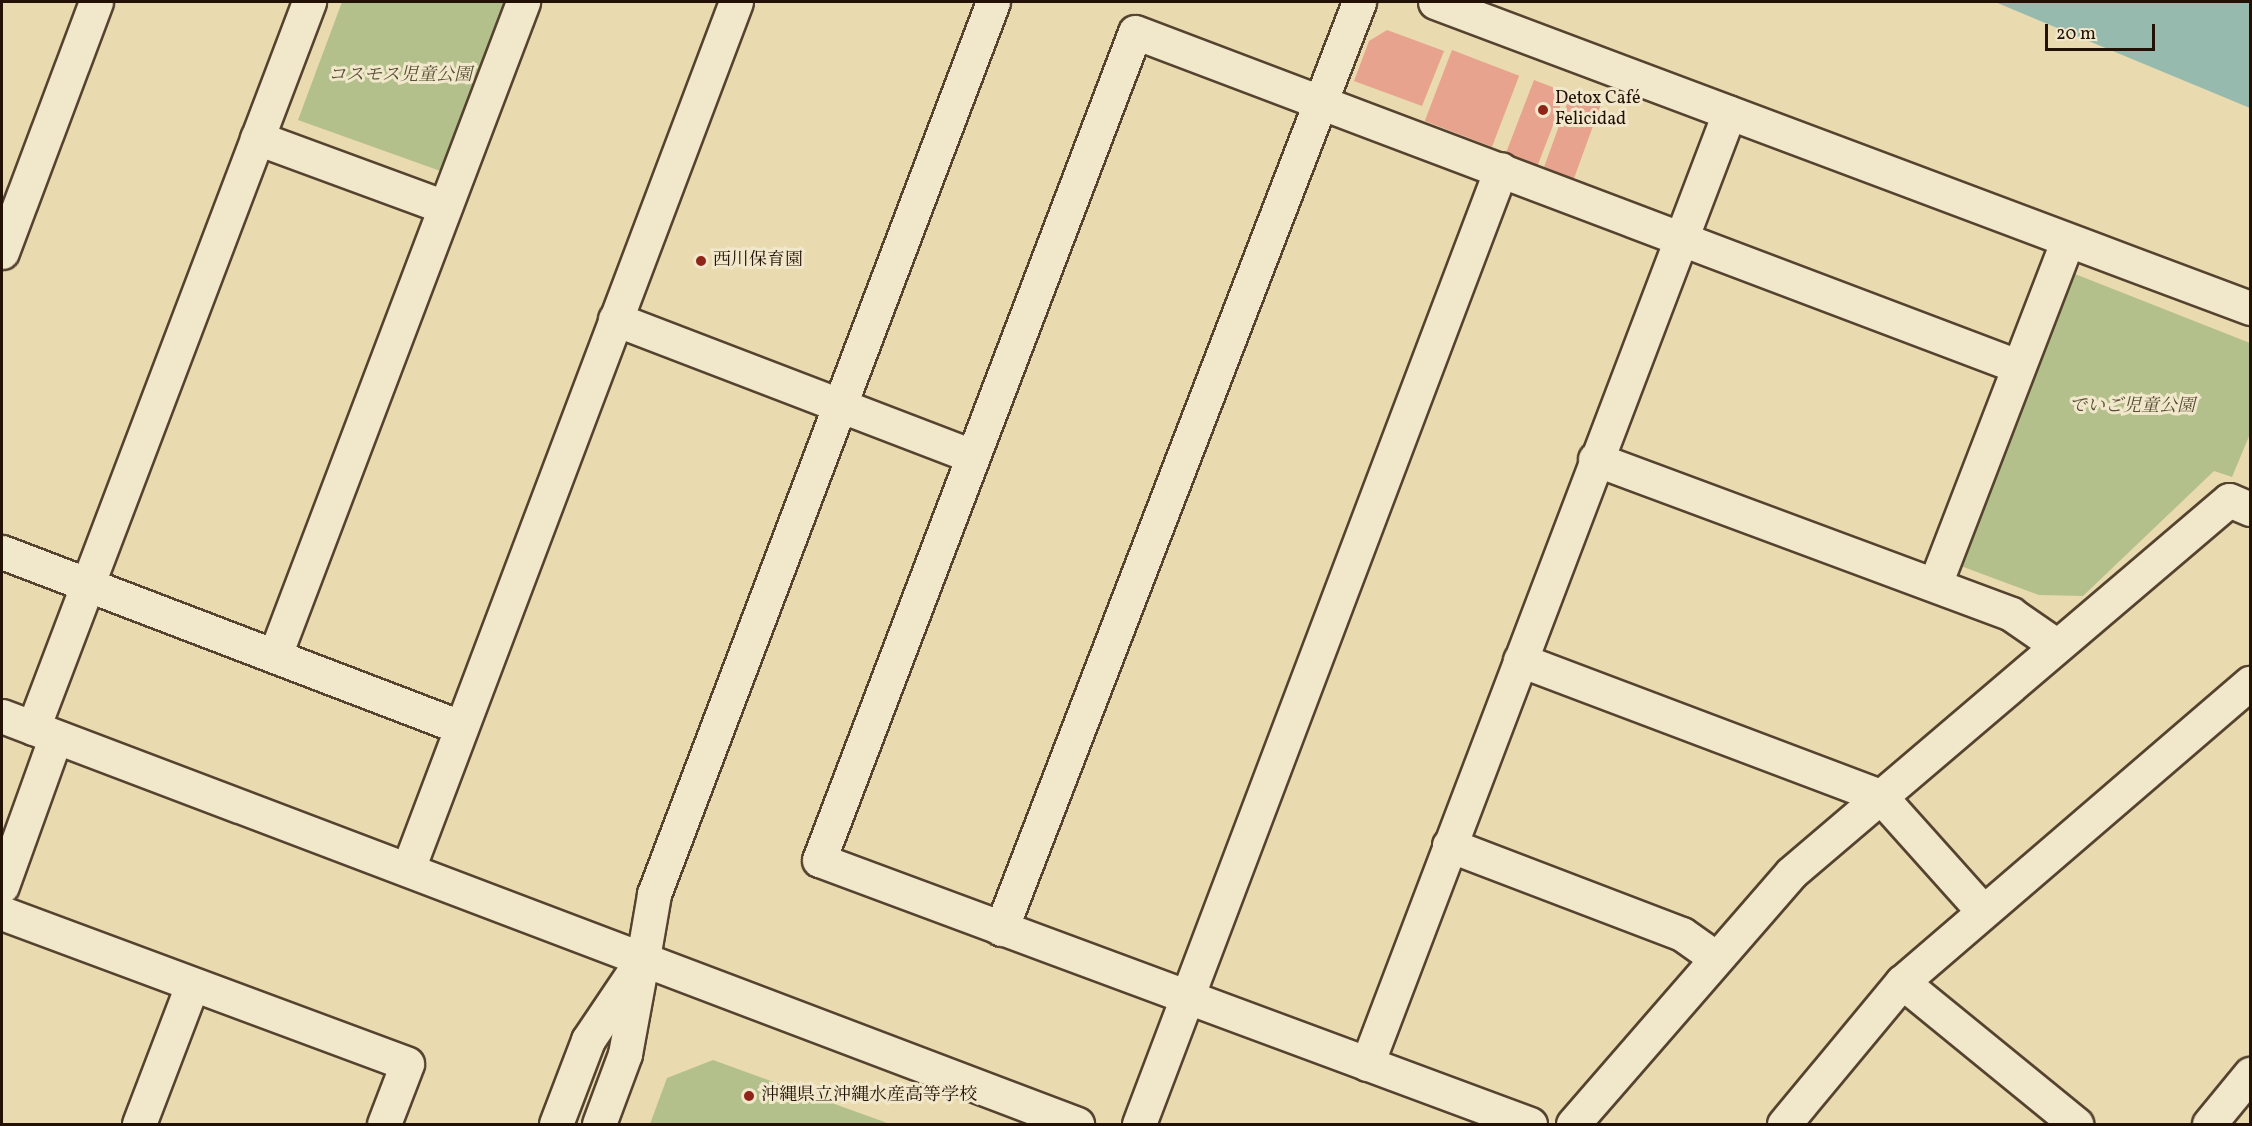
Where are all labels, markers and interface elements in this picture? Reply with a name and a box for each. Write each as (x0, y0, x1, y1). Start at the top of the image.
scale bar (2048, 12, 2158, 50)
text: 20 m (2056, 22, 2096, 47)
park label: コスモス児童公園 (328, 65, 472, 87)
place label: Detox Café Felicidad (1555, 89, 1640, 132)
marker: Detox Café Felicidad (1536, 103, 1550, 117)
place label: 西川保育園 (713, 250, 803, 272)
marker: 西川保育園 (694, 254, 708, 268)
park label: でいご児童公園 (2069, 396, 2195, 418)
place label: 沖縄県立沖縄水産高等学校 (761, 1085, 977, 1107)
marker: 沖縄県立沖縄水産高等学校 (742, 1089, 756, 1103)

